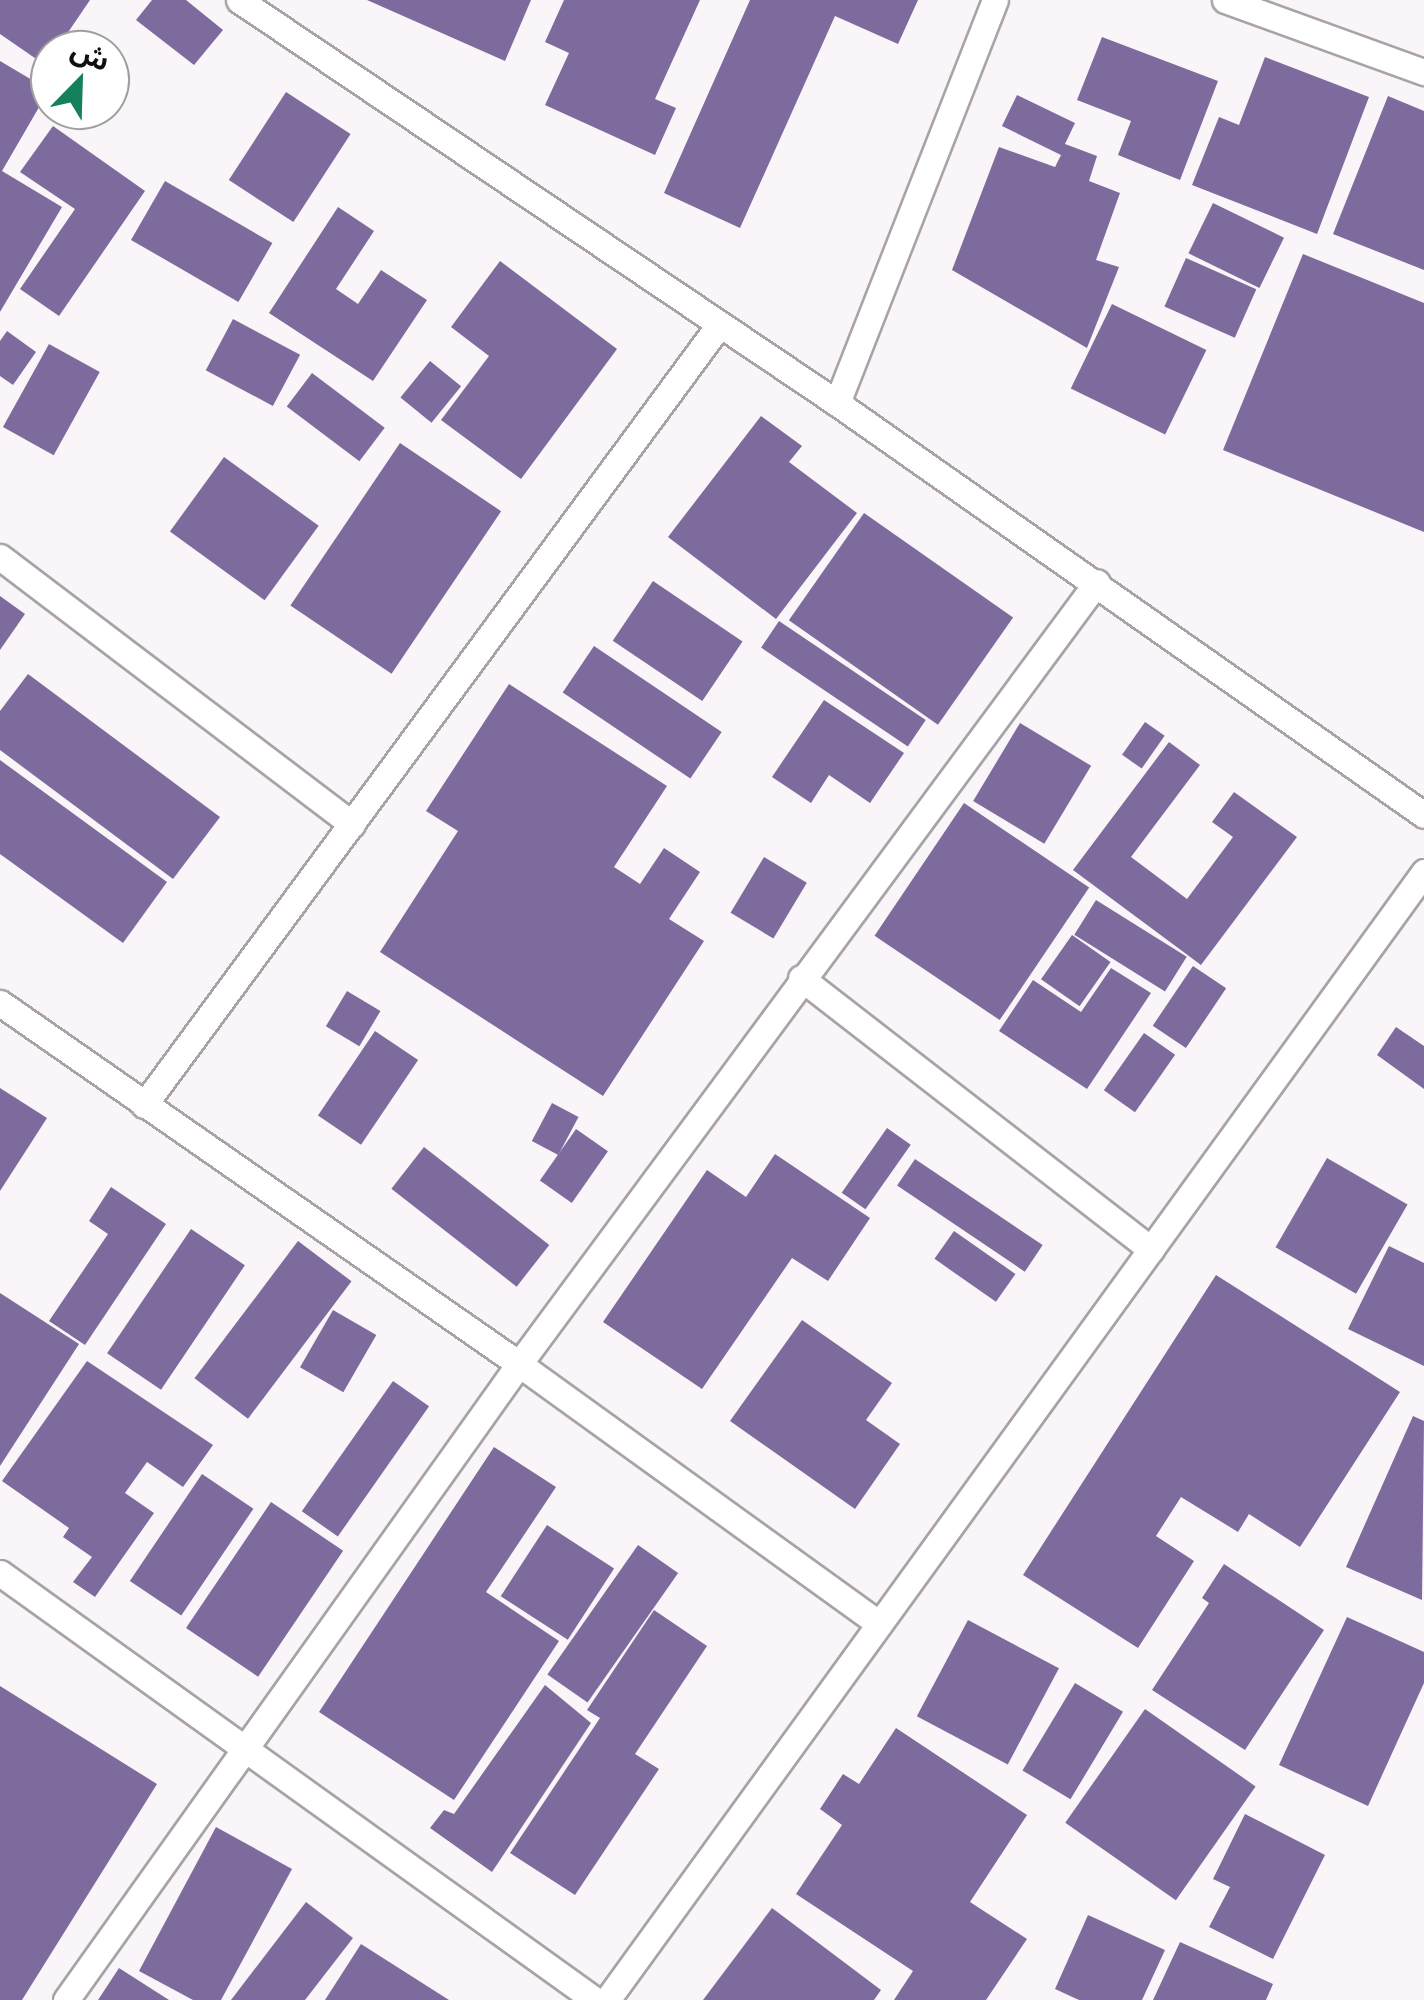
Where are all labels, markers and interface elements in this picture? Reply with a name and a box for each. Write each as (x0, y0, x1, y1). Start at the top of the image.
text: ش (66, 29, 116, 79)
north arrow (30, 30, 130, 130)

